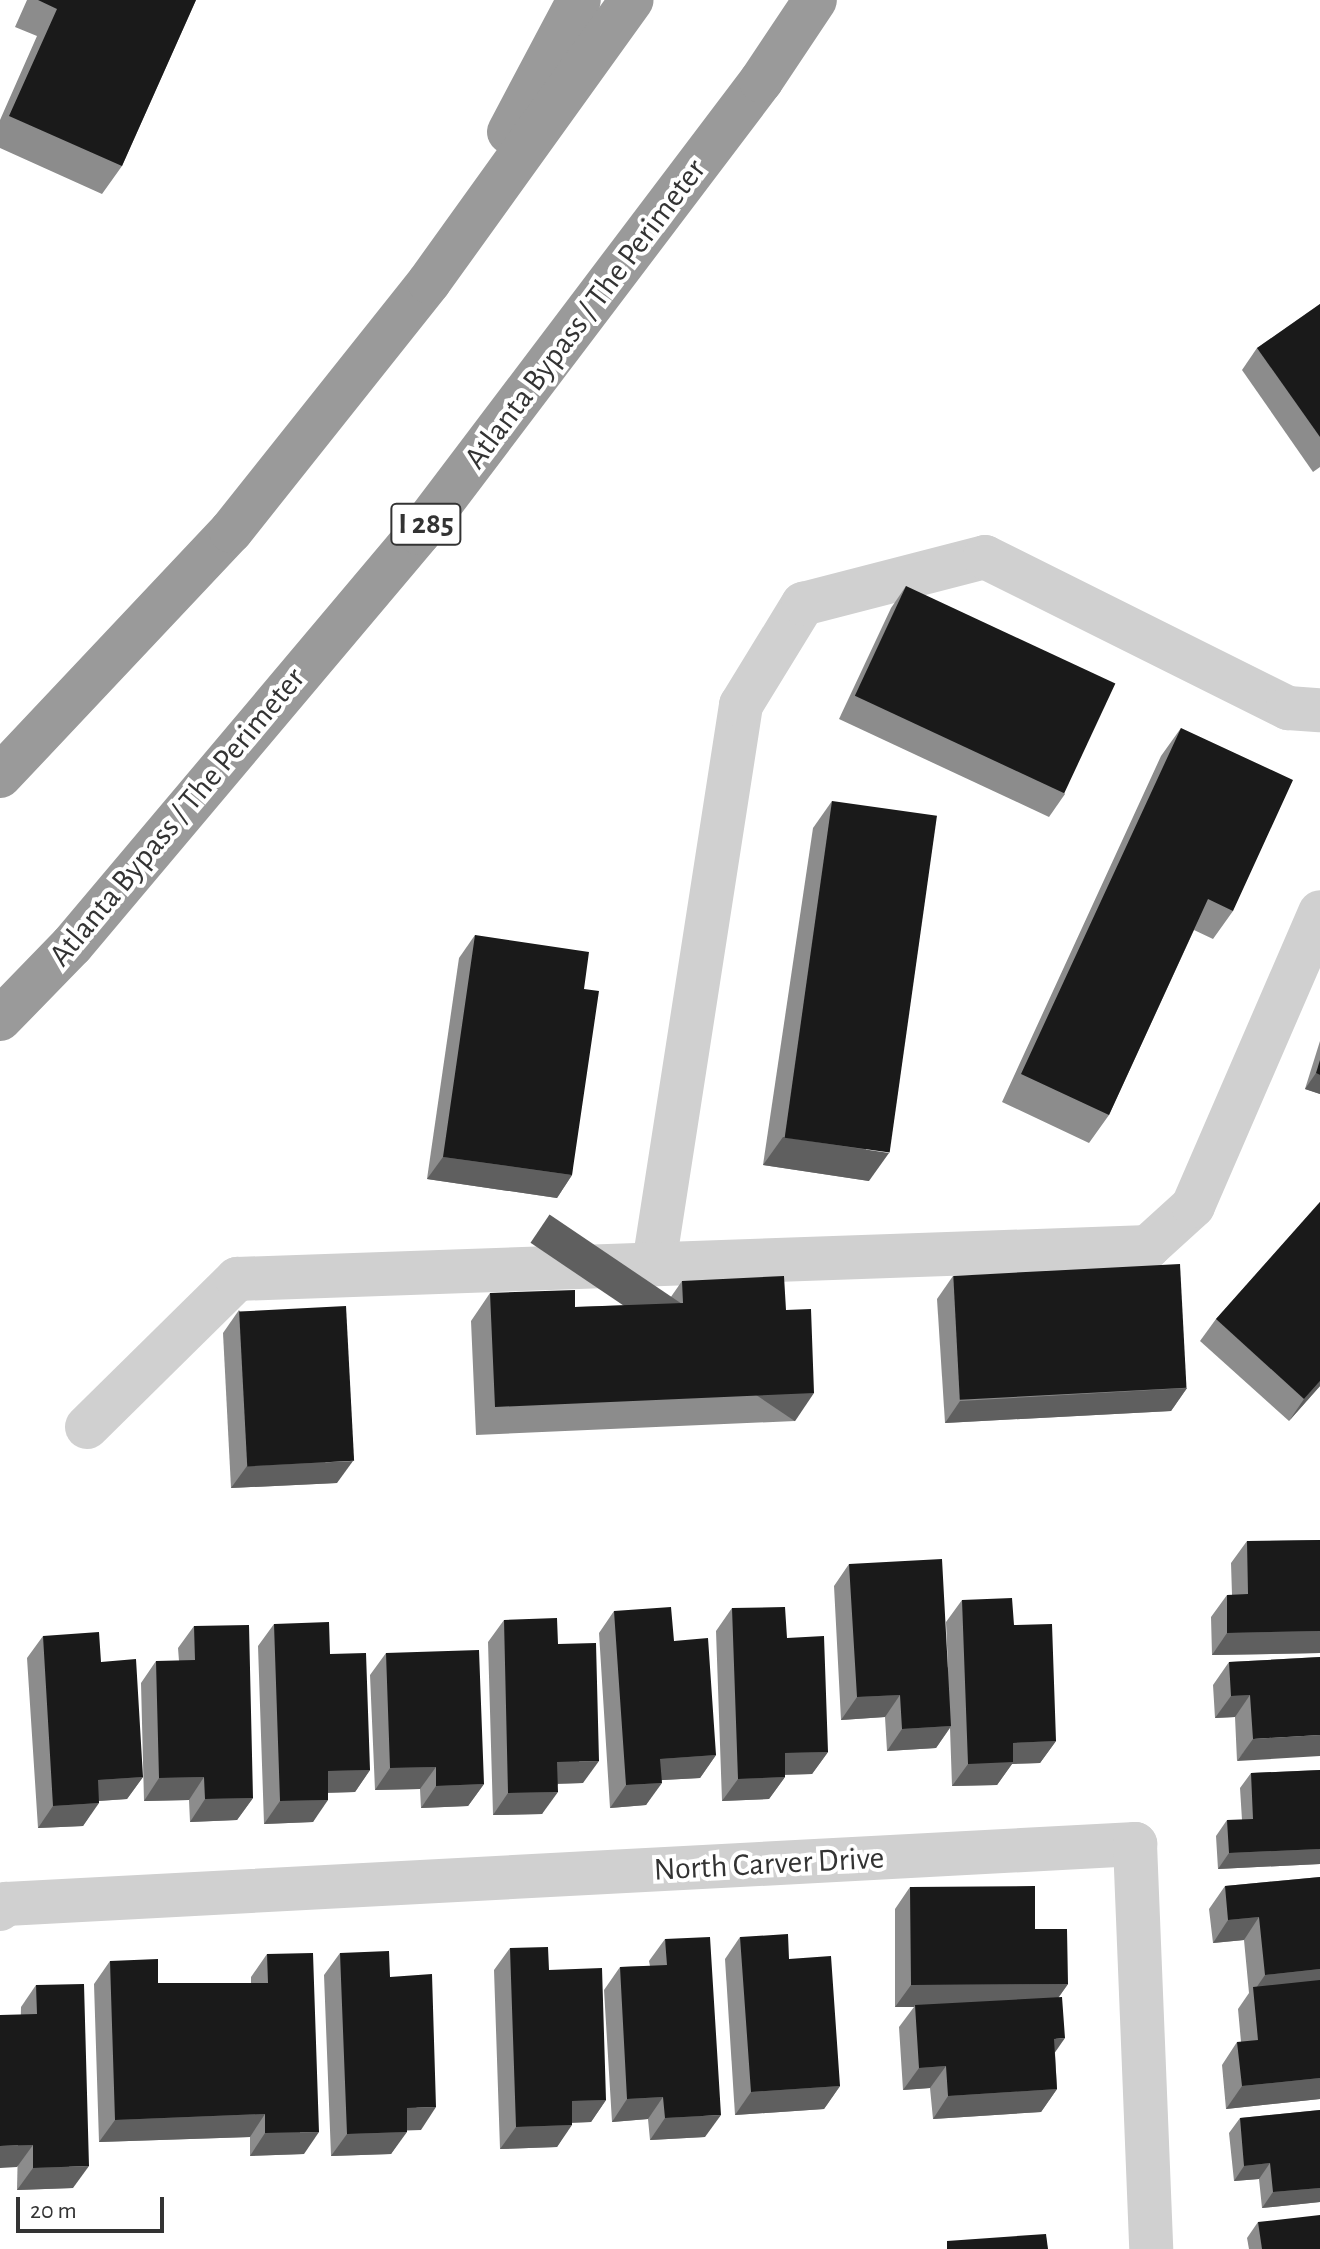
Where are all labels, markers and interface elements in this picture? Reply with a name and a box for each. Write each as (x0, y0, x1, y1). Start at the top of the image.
street label: Atlanta Bypass / The Perimeter (456, 152, 714, 476)
road number: I 285 (390, 498, 462, 550)
street label: Atlanta Bypass / The Perimeter (41, 660, 313, 974)
street label: North Carver Drive (653, 1839, 885, 1889)
scale bar (20, 2181, 168, 2231)
text: 20 m (30, 2199, 77, 2223)

